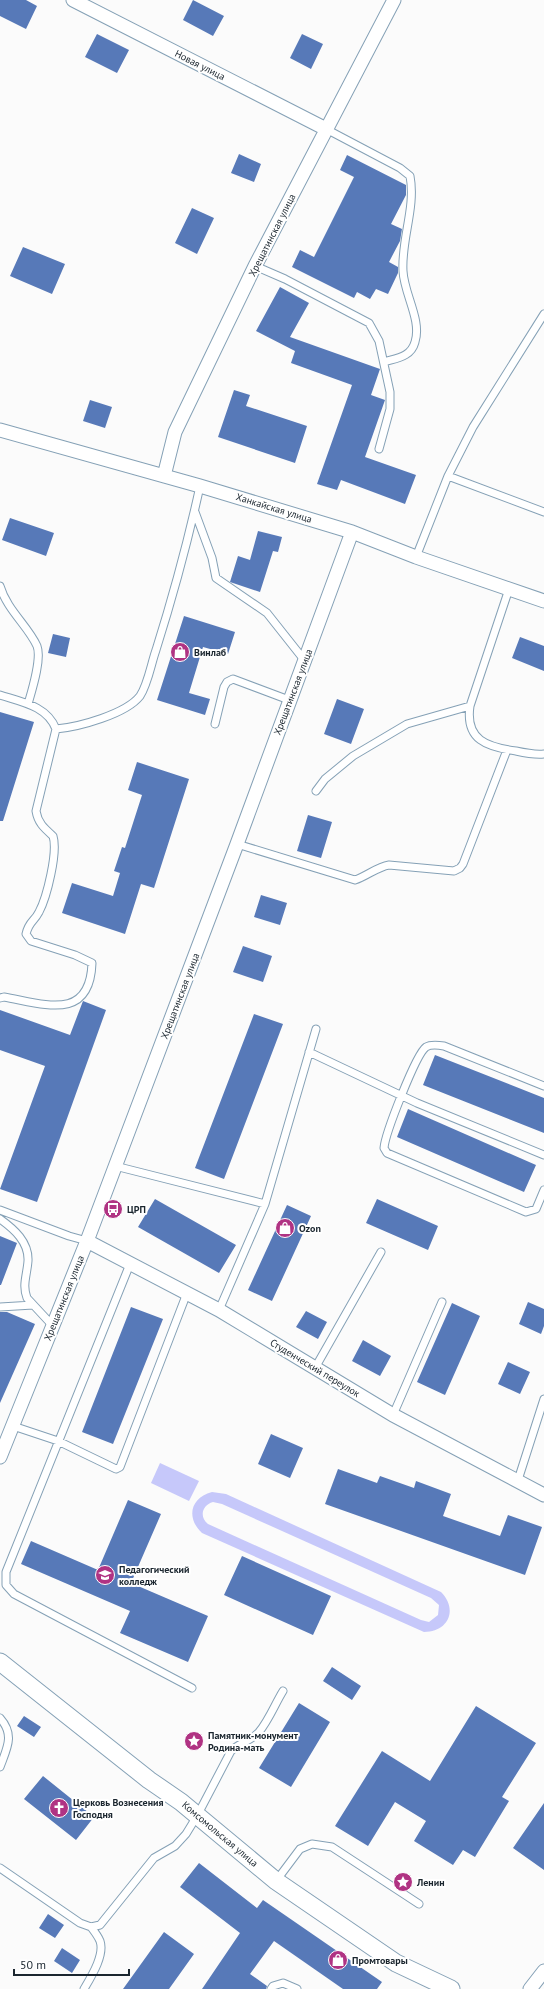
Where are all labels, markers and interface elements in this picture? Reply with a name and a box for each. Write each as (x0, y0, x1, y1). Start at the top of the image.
street label: Новая улица (173, 47, 227, 83)
street label: Хрещатинская улица (246, 191, 298, 279)
street label: Ханкайская улица (234, 490, 314, 526)
shop icon: Винлаб (169, 641, 191, 663)
place label: Винлаб (194, 646, 227, 659)
street label: Хрещатинская улица (271, 647, 315, 737)
street label: Хрещатинская улица (158, 951, 202, 1041)
bus stop icon: ЦРП (102, 1198, 124, 1220)
place label: ЦРП (127, 1203, 146, 1216)
shop icon: Ozon (274, 1217, 296, 1239)
place label: Ozon (299, 1222, 321, 1235)
street label: Хрещатинская улица (41, 1253, 87, 1343)
street label: Студенческий переулок (268, 1336, 363, 1400)
place label: Педагогический колледж (119, 1563, 189, 1588)
school or university icon: Педагогический колледж (94, 1564, 116, 1586)
place label: Памятник-монумент Родина-мать (208, 1729, 299, 1754)
place icon: Памятник-монумент Родина-мать (183, 1730, 205, 1752)
place label: Церковь Вознесения Господня (73, 1796, 164, 1821)
church icon: Церковь Вознесения Господня (48, 1797, 70, 1819)
street label: Комсомольская улица (179, 1798, 261, 1870)
place icon: Ленин (392, 1871, 414, 1893)
place label: Ленин (416, 1876, 445, 1889)
shop icon: Промтовары (327, 1949, 349, 1971)
scale bar (14, 1951, 129, 1977)
place label: Промтовары (352, 1954, 408, 1967)
text: 50 m (20, 1957, 46, 1972)

